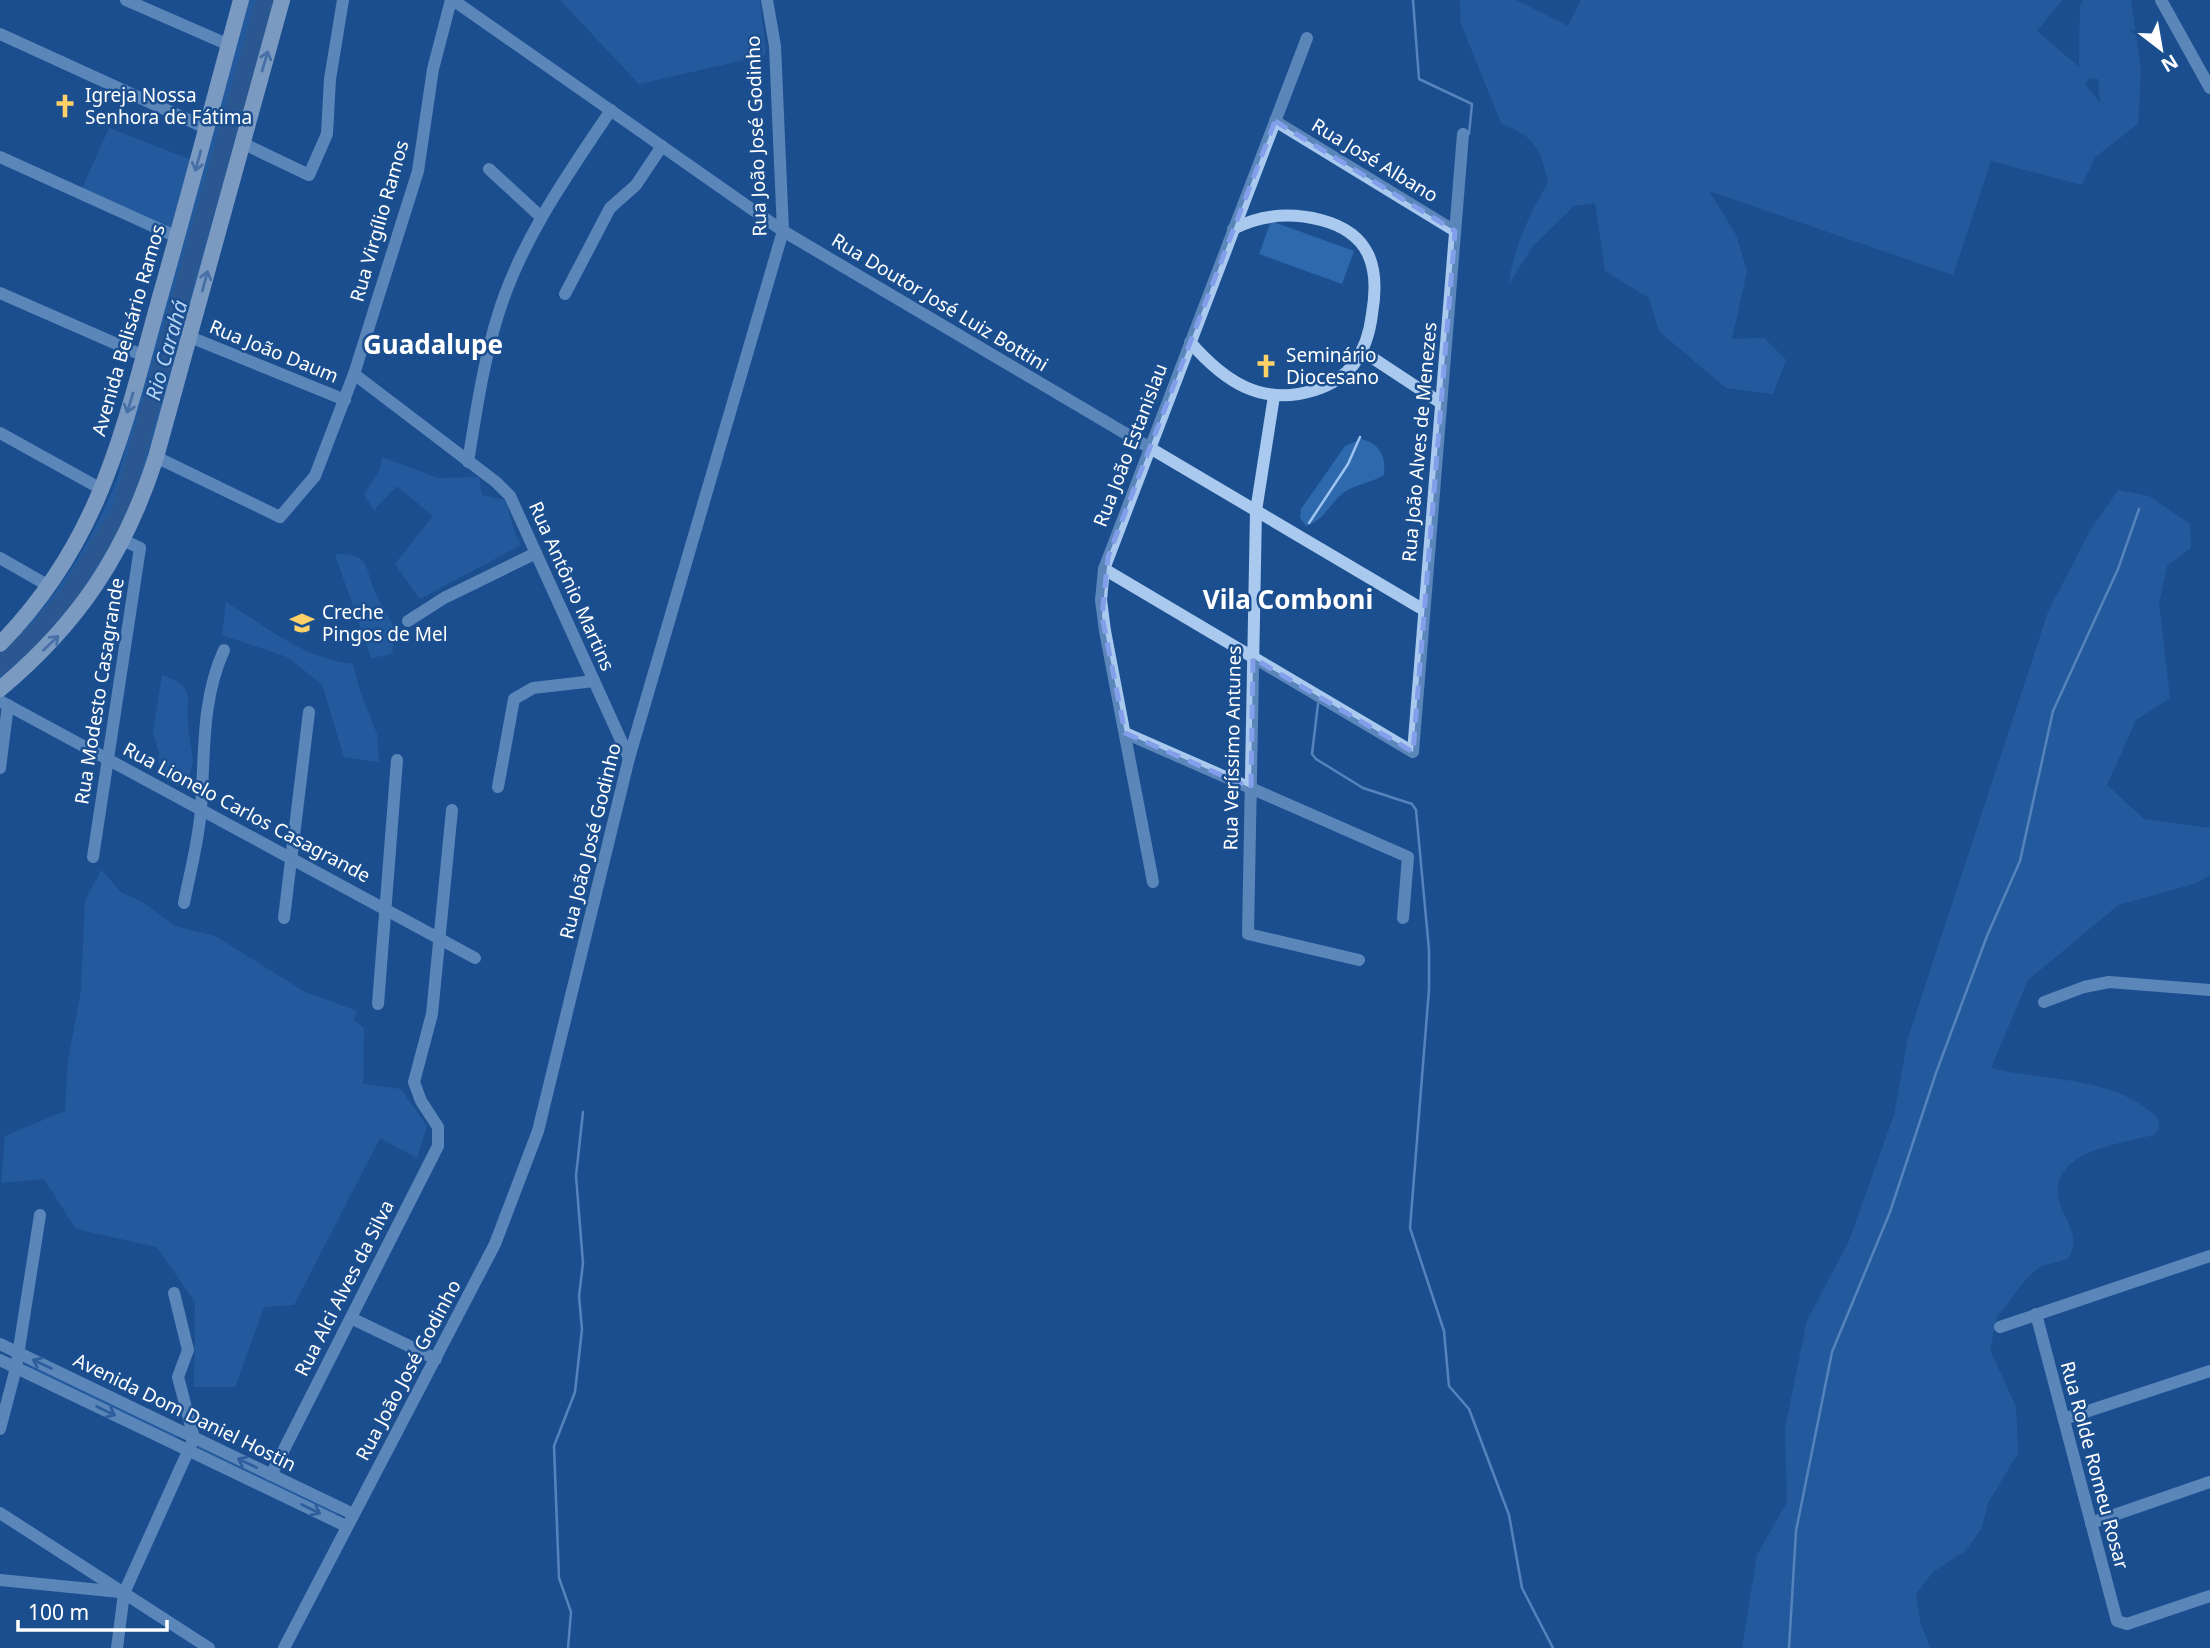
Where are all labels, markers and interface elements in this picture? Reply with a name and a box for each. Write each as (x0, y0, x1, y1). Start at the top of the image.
north arrow (2126, 14, 2196, 84)
street label: Rua João José Godinho (739, 35, 773, 237)
text: N (2156, 48, 2183, 79)
one-way arrow (259, 50, 272, 72)
place label: Igreja Nossa Senhora de Fátima (85, 82, 252, 130)
church icon: Igreja Nossa Senhora de Fátima (51, 92, 79, 120)
street label: Rua José Albano (1307, 112, 1443, 208)
street label: Rua Virgílio Ramos (344, 137, 414, 305)
one-way arrow (190, 149, 203, 171)
street label: Avenida Belisário Ramos (85, 221, 171, 439)
street label: Rua Doutor José Luiz Bottini (827, 227, 1053, 377)
one-way arrow (199, 270, 212, 293)
water label: Rio Carahá (138, 297, 194, 403)
street label: Rua João Daum (206, 313, 342, 389)
street label: Rua João Alves de Menezes (1396, 321, 1442, 563)
district label: Guadalupe (363, 326, 503, 362)
place label: Seminário Diocesano (1286, 342, 1379, 390)
church icon: Seminário Diocesano (1252, 352, 1280, 380)
street label: Rua João Estanislau (1087, 360, 1173, 530)
one-way arrow (122, 392, 135, 414)
street label: Rua Antônio Martins (523, 497, 621, 675)
street label: Rua Modesto Casagrande (68, 576, 130, 806)
district label: Vila Comboni (1203, 581, 1373, 617)
place label: Creche Pingos de Mel (322, 599, 448, 647)
school or university icon: Creche Pingos de Mel (288, 609, 316, 637)
one-way arrow (42, 635, 59, 652)
street label: Rua Veríssimo Antunes (1217, 645, 1247, 851)
street label: Rua Lionelo Carlos Casagrande (119, 736, 375, 888)
street label: Rua João José Godinho (553, 740, 627, 942)
street label: Rua Alci Alves da Silva (288, 1195, 400, 1381)
street label: Rua João José Godinho (349, 1275, 467, 1465)
street label: Avenida Dom Daniel Hostin (69, 1347, 301, 1477)
one-way arrow (32, 1357, 53, 1371)
street label: Rua Rolde Romeu Rosar (2055, 1358, 2135, 1572)
one-way arrow (95, 1404, 116, 1418)
one-way arrow (237, 1456, 258, 1469)
one-way arrow (300, 1503, 321, 1517)
scale bar (18, 1588, 166, 1632)
text: 100 m (28, 1598, 89, 1626)

